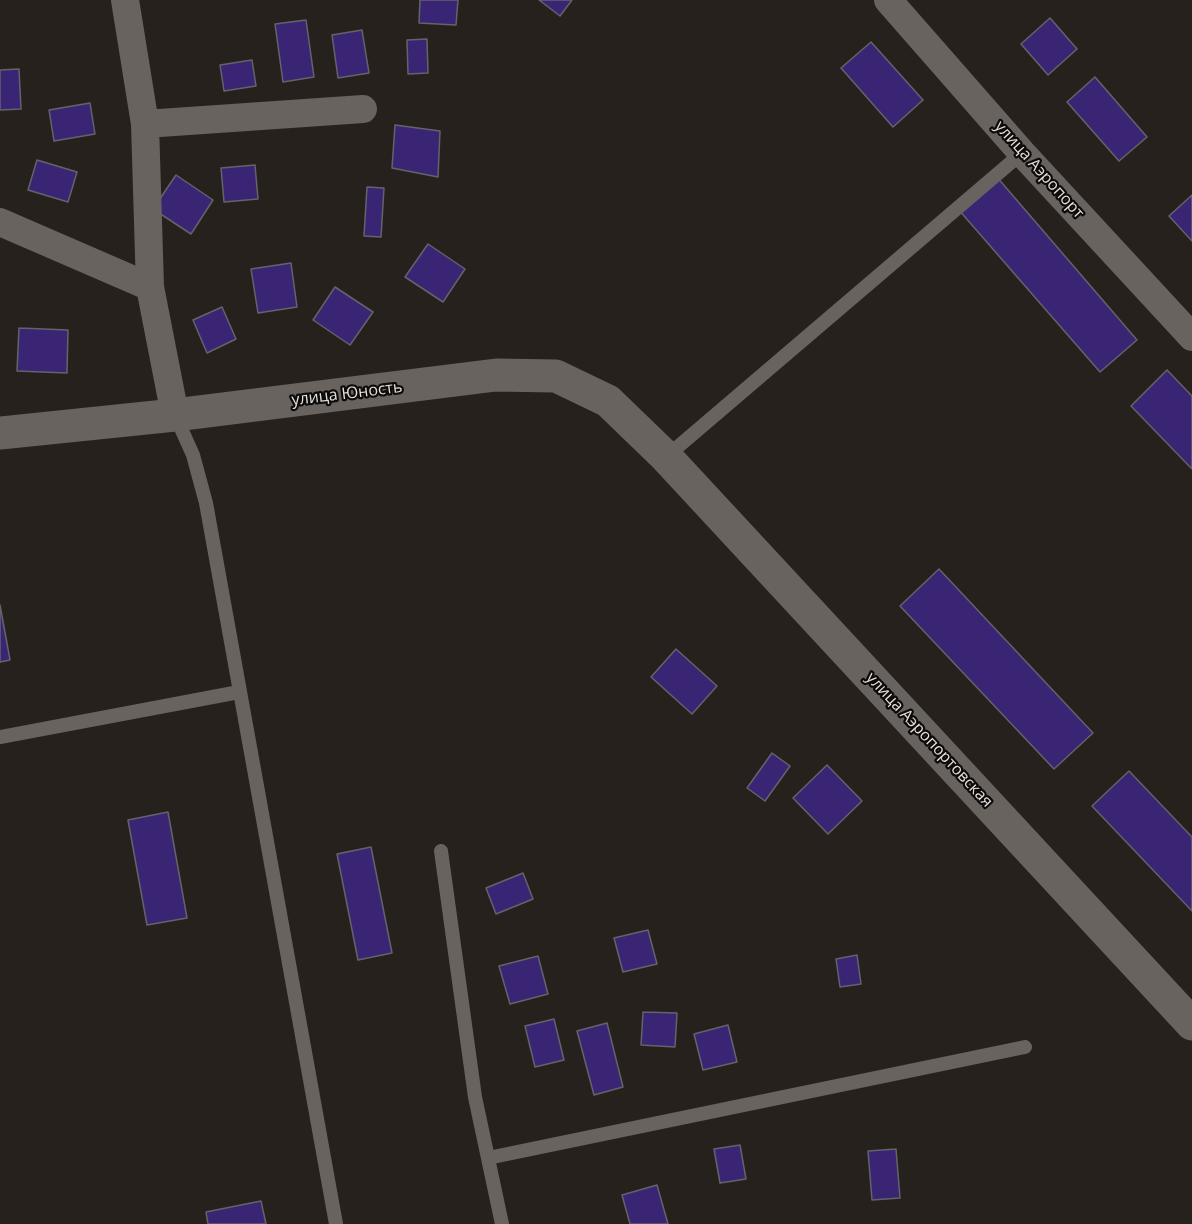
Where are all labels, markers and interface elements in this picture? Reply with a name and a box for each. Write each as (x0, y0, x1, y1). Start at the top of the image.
street label: улица Аэропорт (990, 117, 1088, 223)
street label: улица Юность (290, 378, 404, 410)
street label: улица Аэропортовская (862, 669, 996, 811)

